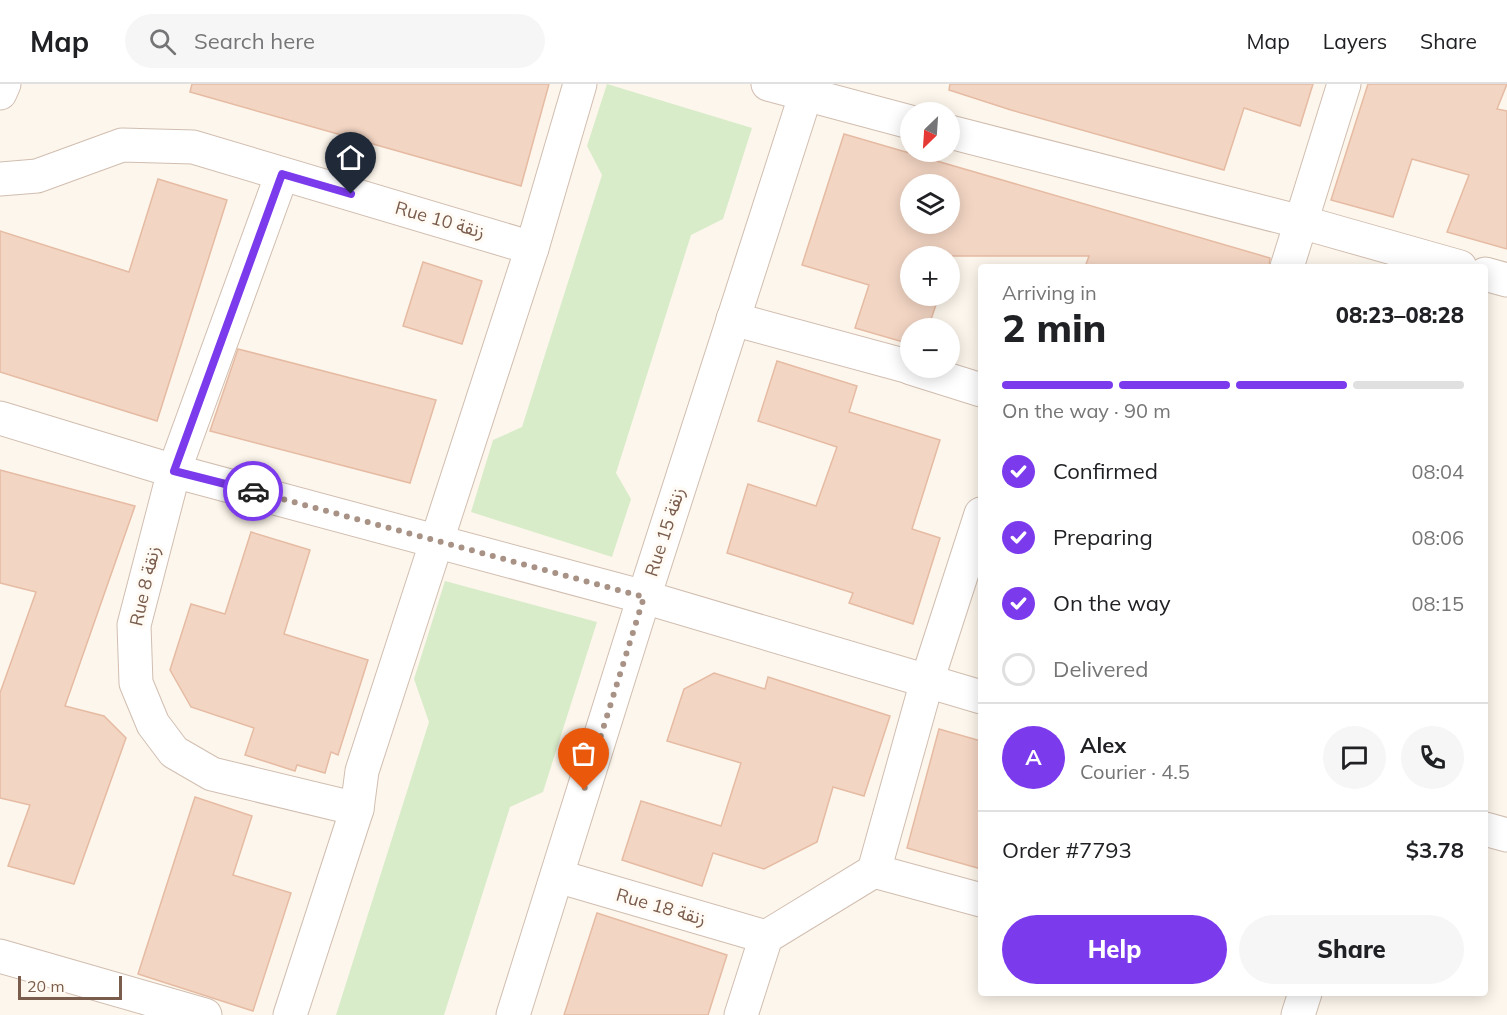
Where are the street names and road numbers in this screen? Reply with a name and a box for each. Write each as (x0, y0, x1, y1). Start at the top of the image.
street label: Rue 10 زنقة (393, 196, 488, 243)
street label: Rue 15 زنقة (639, 484, 690, 579)
street label: Rue 8 زنقة (124, 544, 165, 628)
street label: Rue 18 زنقة (614, 883, 709, 930)

